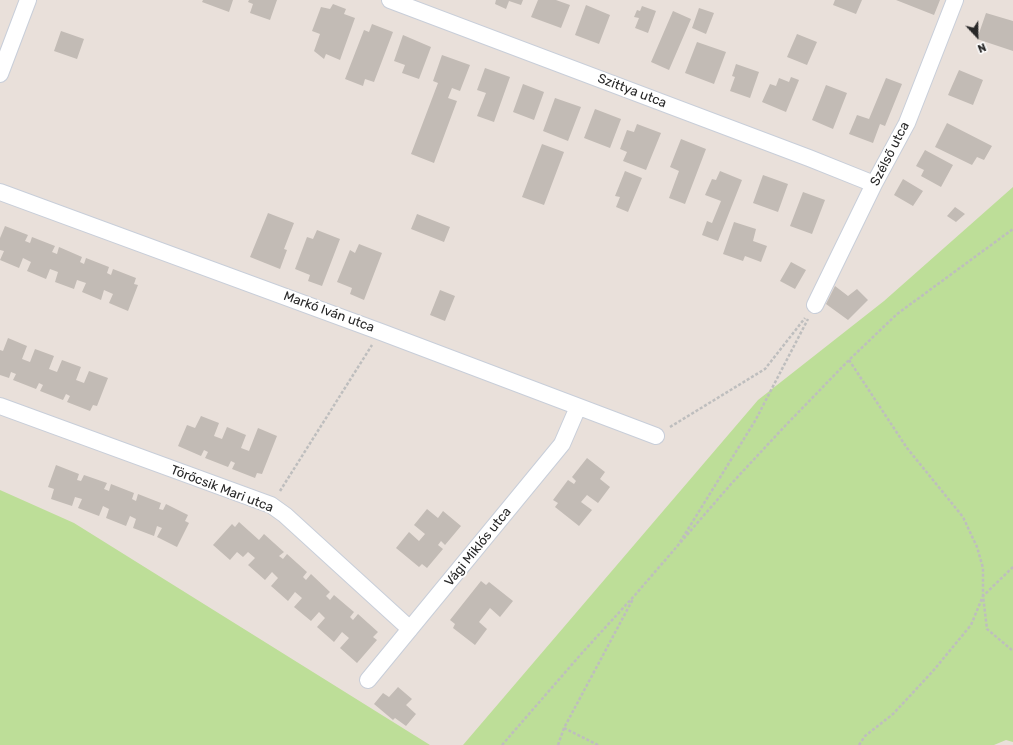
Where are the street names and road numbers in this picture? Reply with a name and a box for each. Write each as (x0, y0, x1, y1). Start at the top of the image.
street label: Szittya utca (595, 71, 669, 111)
street label: Szélső utca (867, 119, 913, 189)
street label: Markó Iván utca (281, 288, 377, 336)
street label: Törőcsik Mari utca (168, 462, 276, 516)
street label: Vági Miklós utca (441, 504, 515, 590)

